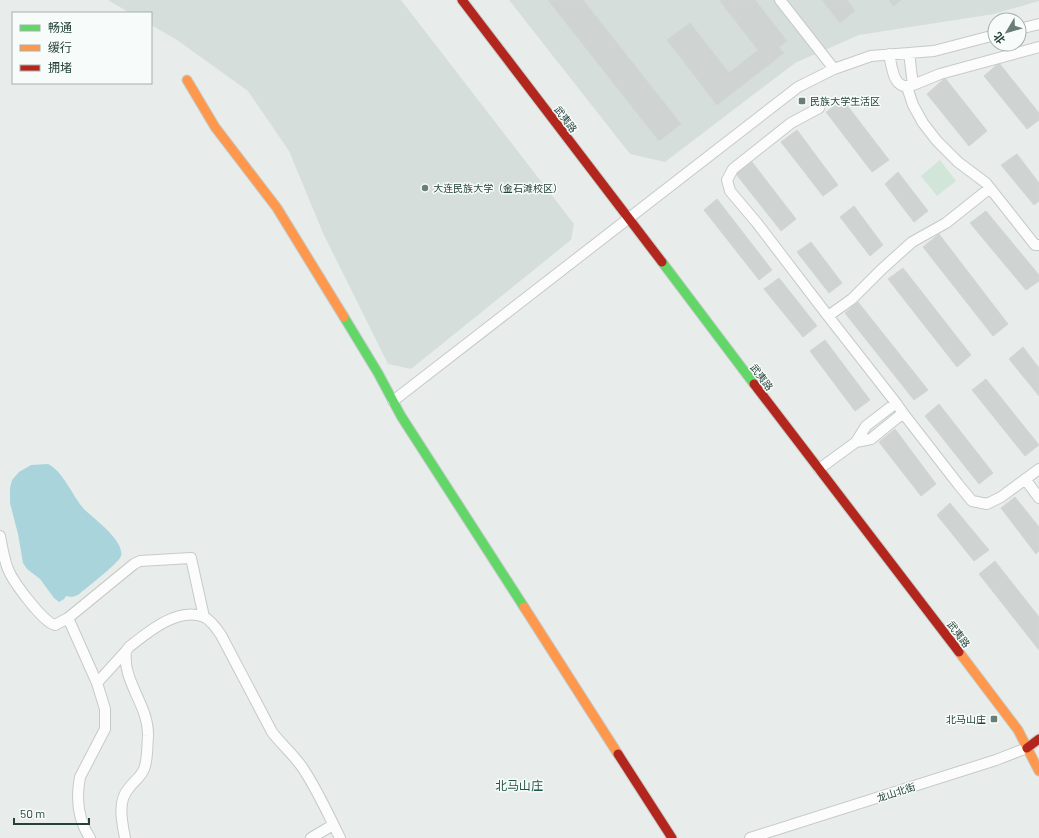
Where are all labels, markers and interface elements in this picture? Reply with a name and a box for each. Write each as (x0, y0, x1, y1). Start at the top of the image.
legend (12, 12, 152, 84)
north arrow (987, 12, 1027, 52)
text: 畅通 (48, 20, 72, 34)
text: 北 (990, 30, 1007, 47)
text: 缓行 (48, 40, 72, 54)
text: 拥堵 (48, 60, 72, 74)
place label: 民族大学生活区 (810, 95, 880, 107)
marker: 民族大学生活区 (797, 96, 807, 106)
street label: 武夷路 (552, 103, 580, 135)
place label: 大连民族大学（金石滩校区） (433, 182, 563, 194)
marker: 大连民族大学（金石滩校区） (420, 183, 430, 193)
street label: 武夷路 (748, 361, 776, 393)
street label: 武夷路 (945, 618, 973, 650)
place label: 北马山庄 (946, 713, 986, 725)
marker: 北马山庄 (989, 714, 999, 724)
district label: 北马山庄 (495, 778, 543, 792)
street label: 龙山北街 (875, 780, 917, 804)
scale bar (14, 800, 89, 826)
text: 50 m (20, 806, 45, 820)

